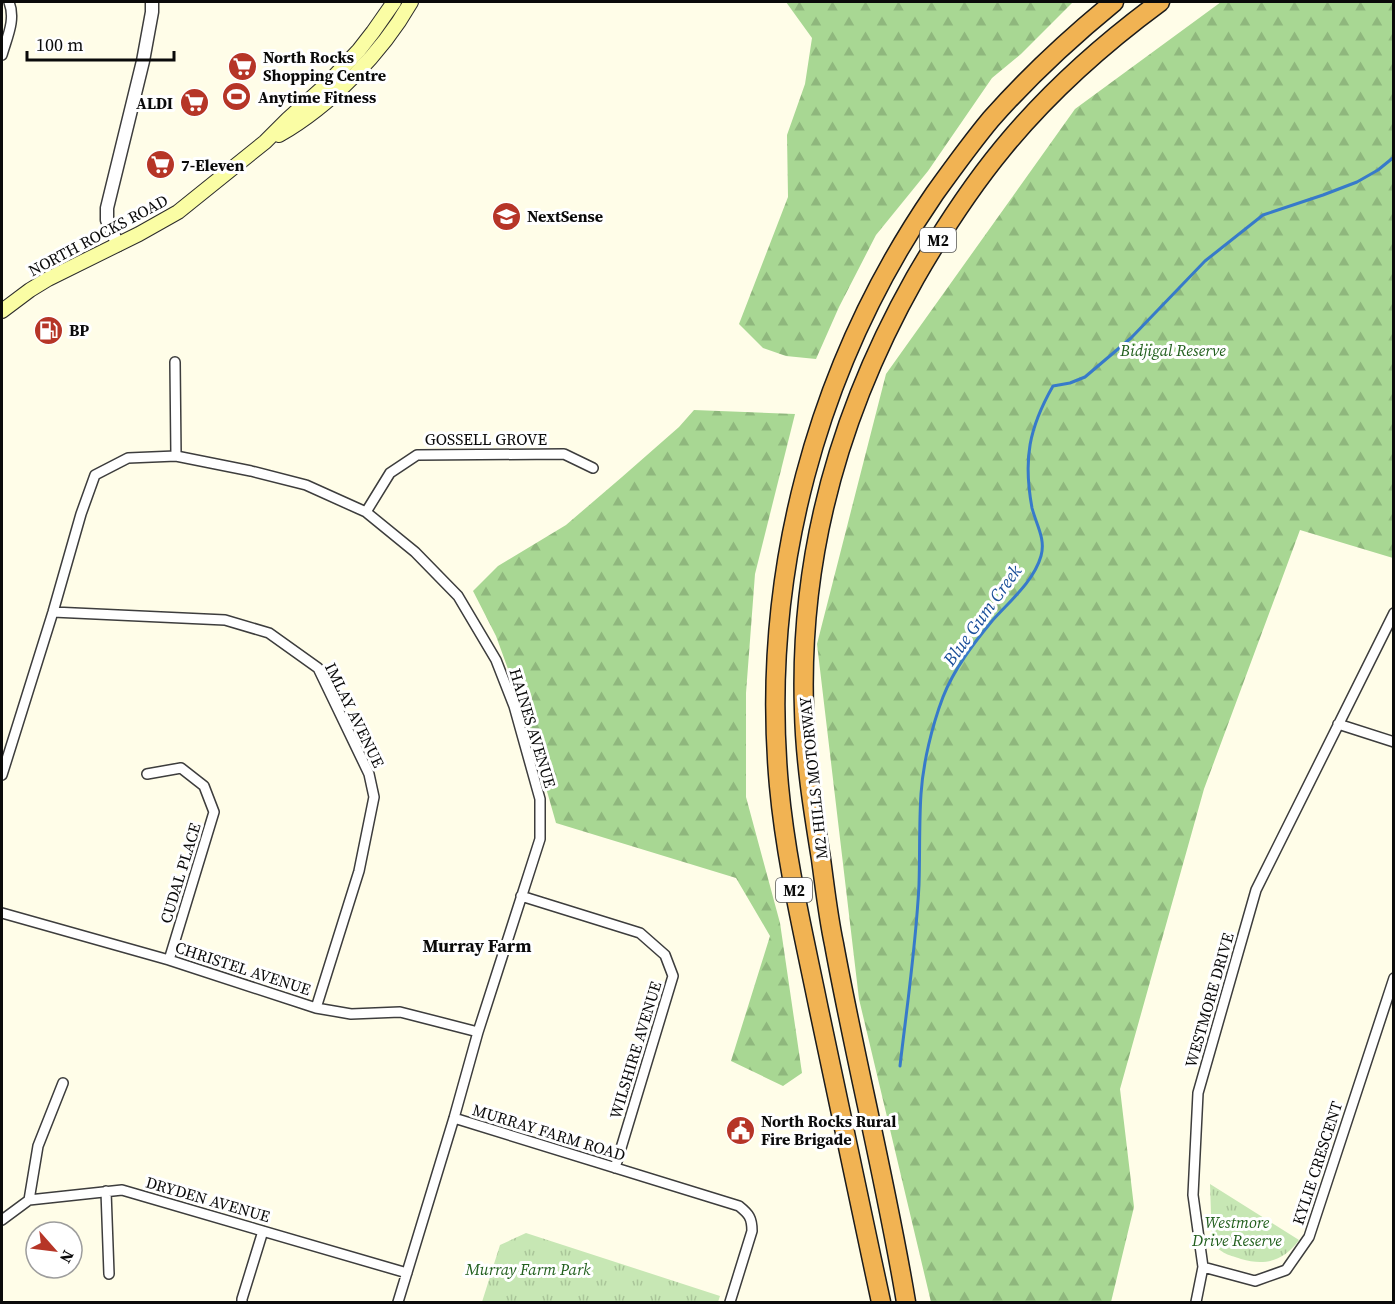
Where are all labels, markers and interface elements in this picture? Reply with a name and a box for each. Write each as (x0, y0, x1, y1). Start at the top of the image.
scale bar (27, 24, 174, 62)
text: 100 m (36, 32, 83, 57)
place label: North Rocks Shopping Centre (263, 46, 386, 86)
supermarket icon: North Rocks Shopping Centre (226, 50, 258, 82)
sports icon: Anytime Fitness (221, 81, 253, 113)
place label: Anytime Fitness (258, 86, 376, 108)
supermarket icon: ALDI (178, 87, 210, 119)
place label: ALDI (136, 92, 173, 114)
supermarket icon: 7-Eleven (144, 149, 176, 181)
place label: 7-Eleven (181, 154, 244, 176)
street label: NORTH ROCKS ROAD (24, 189, 172, 281)
school or university icon: NextSense (490, 200, 522, 232)
place label: NextSense (527, 205, 603, 227)
road number: M2 (920, 228, 956, 252)
fuel station icon: BP (32, 314, 64, 346)
place label: BP (69, 319, 89, 341)
park label: Bidjigal Reserve (1119, 339, 1226, 361)
street label: GOSSELL GROVE (425, 428, 548, 450)
water label: Blue Gum Creek (936, 559, 1027, 671)
street label: IMLAY AVENUE (320, 659, 390, 771)
street label: HAINES AVENUE (504, 666, 562, 791)
street label: M2 HILLS MOTORWAY (794, 696, 832, 860)
street label: CUDAL PLACE (154, 820, 206, 926)
road number: M2 (776, 878, 812, 902)
street label: WESTMORE DRIVE (1179, 930, 1239, 1070)
district label: Murray Farm (422, 933, 532, 958)
street label: CHRISTEL AVENUE (172, 936, 314, 1000)
street label: WILSHIRE AVENUE (604, 978, 666, 1121)
street label: MURRAY FARM ROAD (470, 1098, 628, 1166)
street label: KYLIE CRESCENT (1287, 1098, 1347, 1228)
place label: North Rocks Rural Fire Brigade (761, 1110, 896, 1150)
public building icon: North Rocks Rural Fire Brigade (724, 1114, 756, 1146)
street label: DRYDEN AVENUE (143, 1171, 273, 1227)
park label: Westmore Drive Reserve (1191, 1211, 1282, 1251)
north arrow (24, 1220, 84, 1280)
text: N (55, 1247, 80, 1268)
park label: Murray Farm Park (464, 1258, 591, 1280)

